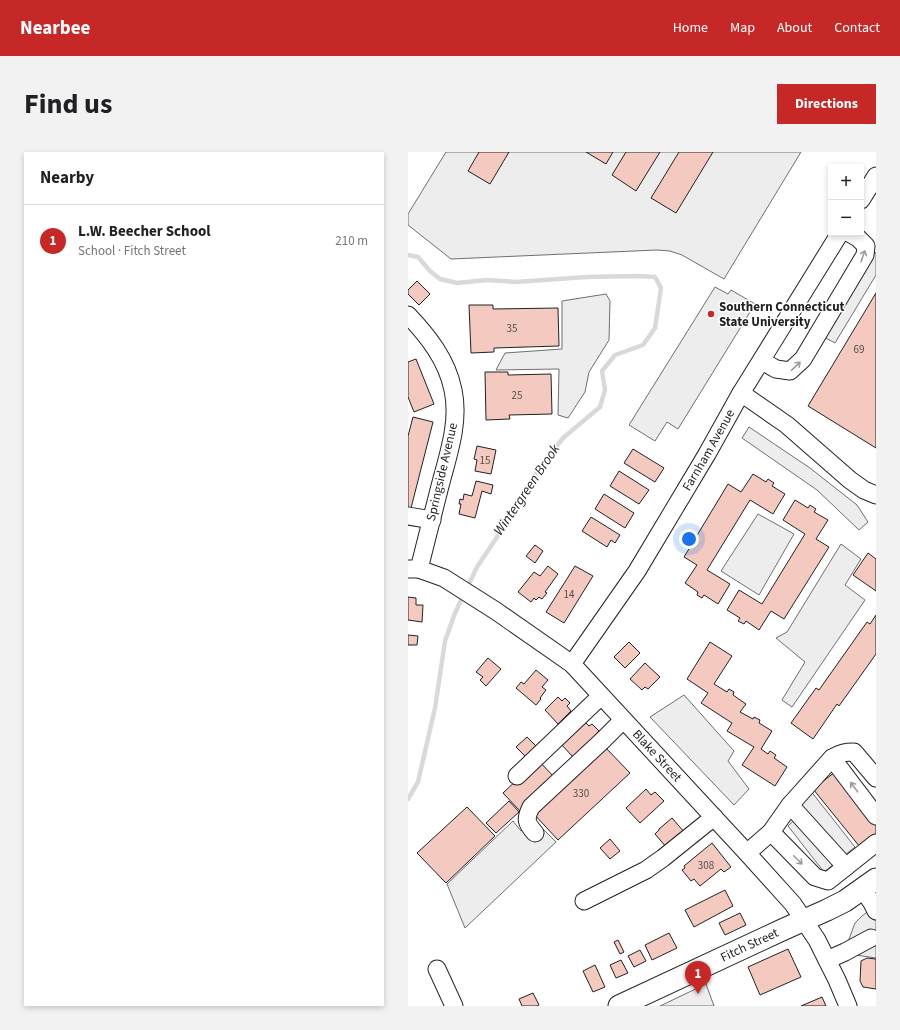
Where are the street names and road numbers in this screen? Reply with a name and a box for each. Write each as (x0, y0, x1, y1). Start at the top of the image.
street label: Farnham Avenue (678, 406, 739, 494)
street label: Springside Avenue (422, 421, 462, 523)
street label: Blake Street (628, 726, 686, 786)
street label: Fitch Street (718, 924, 782, 966)

